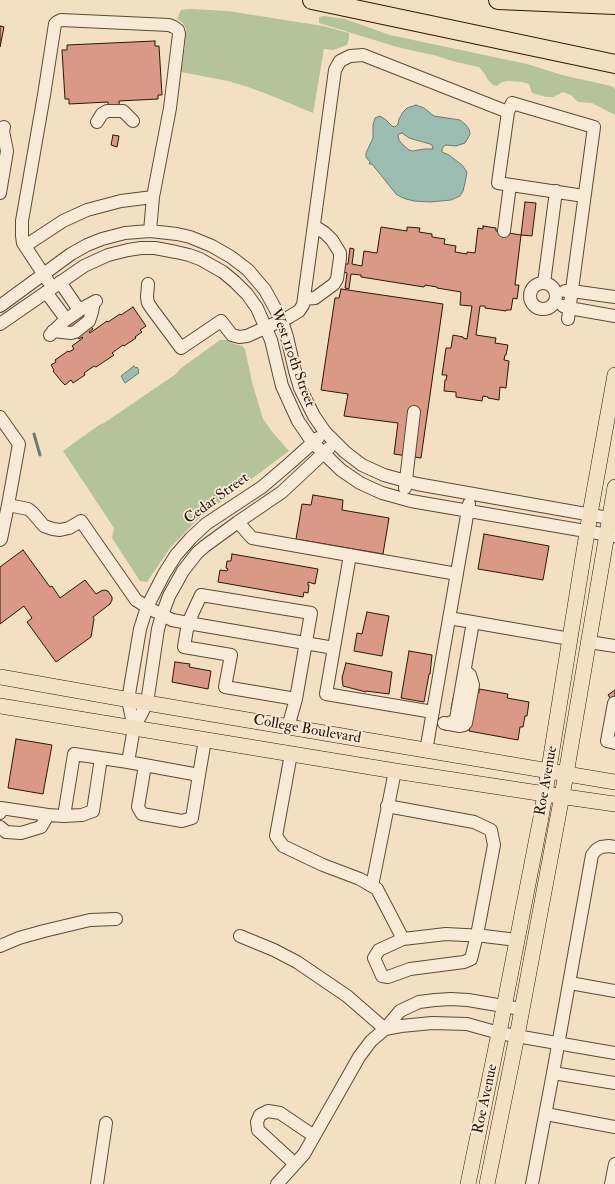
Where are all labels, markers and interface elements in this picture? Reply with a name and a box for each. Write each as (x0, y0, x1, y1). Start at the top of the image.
street label: West 110th Street (266, 306, 318, 410)
street label: Cedar Street (181, 469, 253, 529)
street label: College Boulevard (252, 712, 362, 748)
street label: Roe Avenue (532, 745, 562, 817)
street label: Roe Avenue (470, 1063, 502, 1135)

